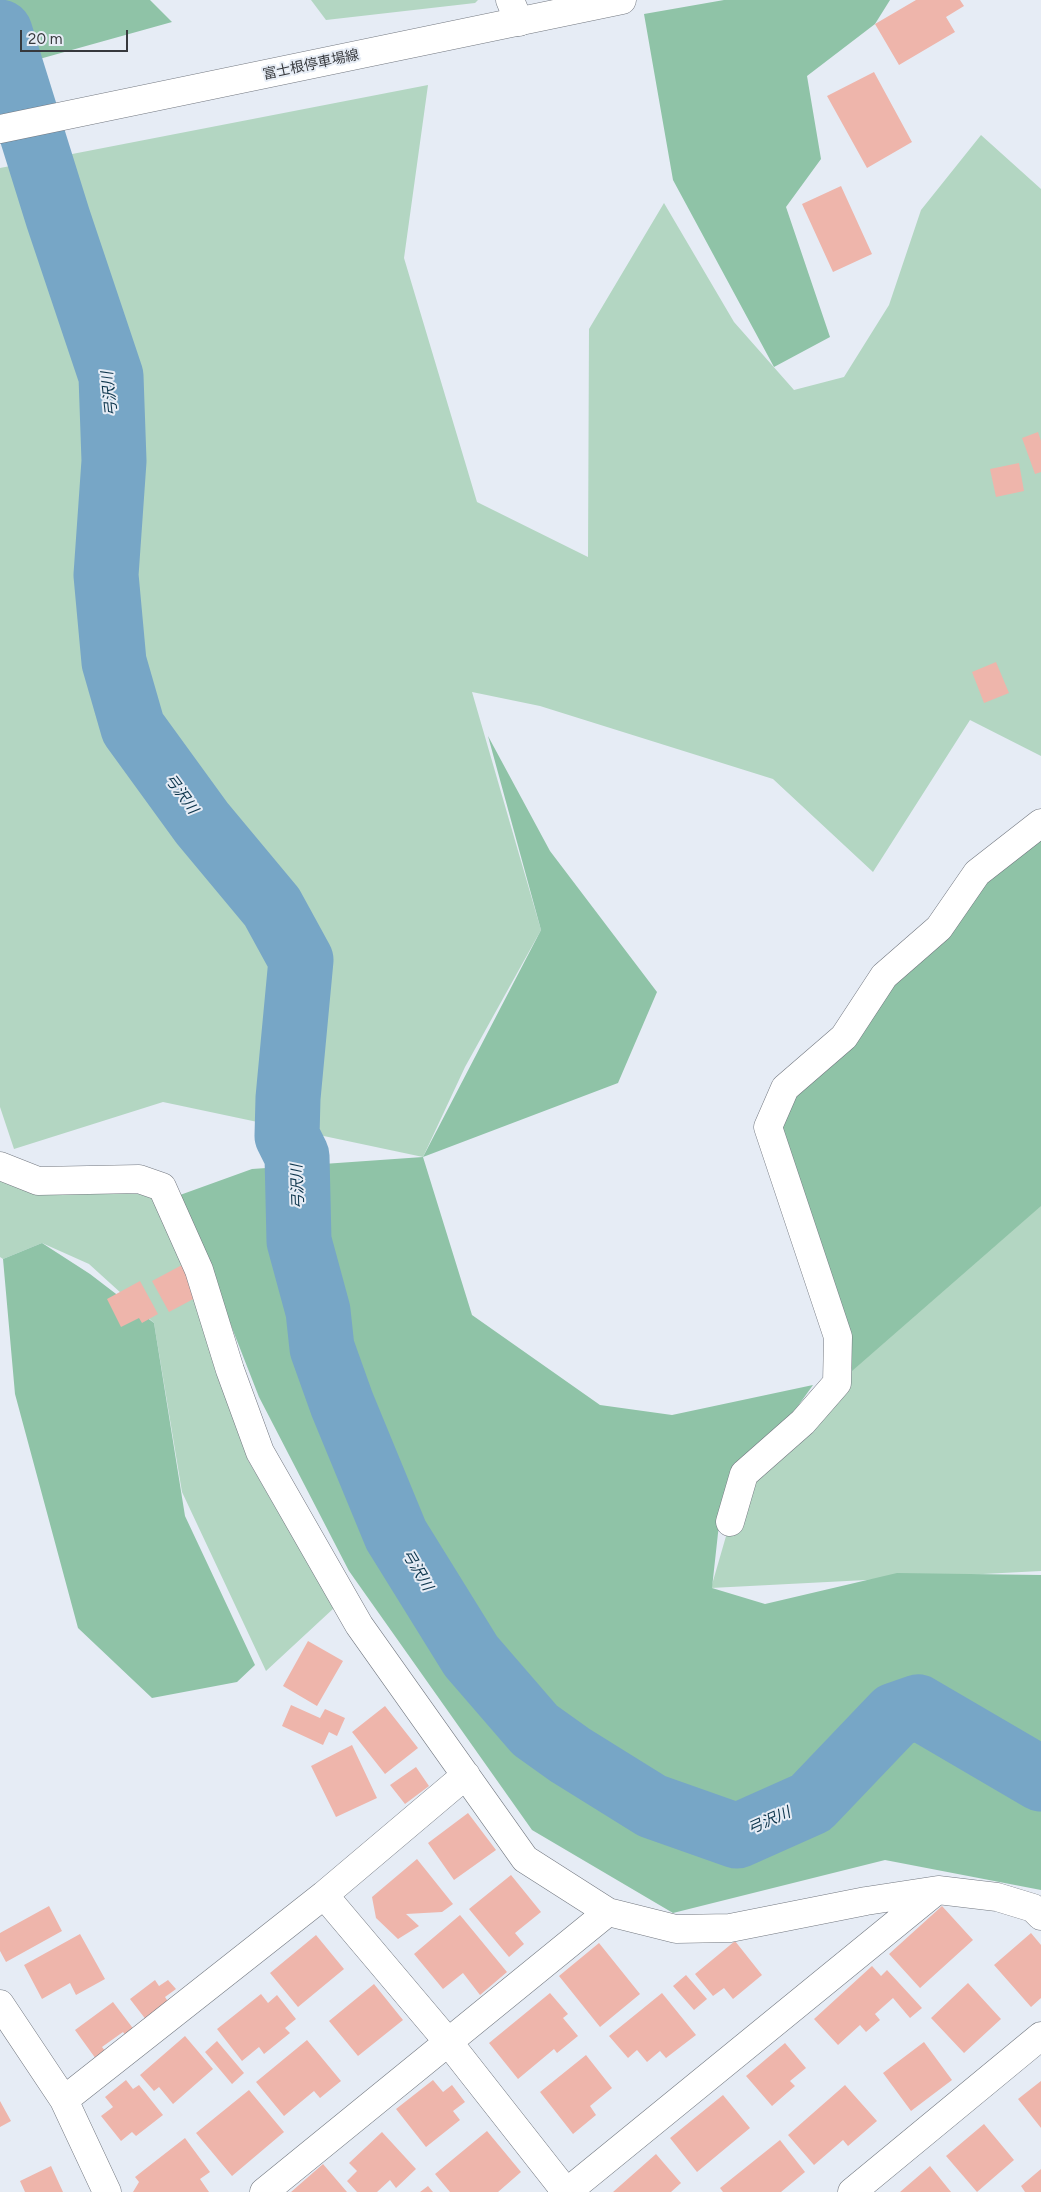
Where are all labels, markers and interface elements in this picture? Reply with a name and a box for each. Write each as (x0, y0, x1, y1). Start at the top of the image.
scale bar (22, 20, 130, 52)
text: 20 m (28, 30, 62, 48)
street label: 富士根停車場線 (261, 47, 361, 83)
water label: 弓沢川 (99, 371, 121, 417)
water label: 弓沢川 (160, 771, 202, 817)
water label: 弓沢川 (288, 1164, 308, 1210)
water label: 弓沢川 (398, 1546, 436, 1594)
water label: 弓沢川 (745, 1804, 793, 1838)

